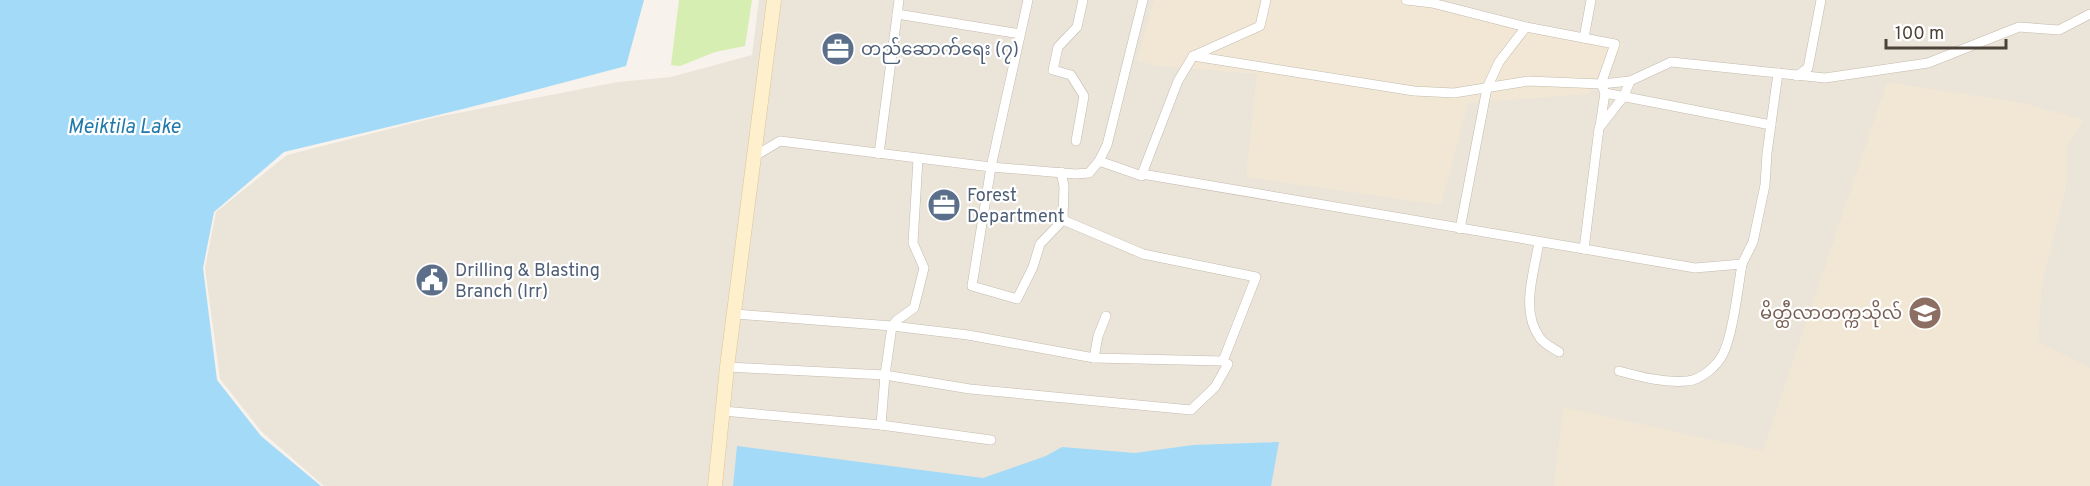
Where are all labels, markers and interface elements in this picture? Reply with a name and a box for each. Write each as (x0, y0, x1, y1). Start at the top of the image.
scale bar (1886, 12, 2006, 50)
text: 100 m (1895, 23, 1944, 46)
office icon: တည်ဆောက်ရေး (၇) (820, 31, 856, 67)
place label: တည်ဆောက်ရေး (၇) (861, 36, 1019, 64)
water label: Meiktila Lake (68, 115, 181, 141)
place label: Forest Department (967, 185, 1065, 229)
office icon: Forest Department (926, 187, 962, 223)
place label: Drilling & Blasting Branch (Irr) (455, 260, 600, 304)
public building icon: Drilling & Blasting Branch (Irr) (414, 262, 450, 298)
school or university icon: မိတ္ထီလာတက္ကသိုလ် (1907, 295, 1943, 331)
place label: မိတ္ထီလာတက္ကသိုလ် (1760, 299, 1902, 328)

